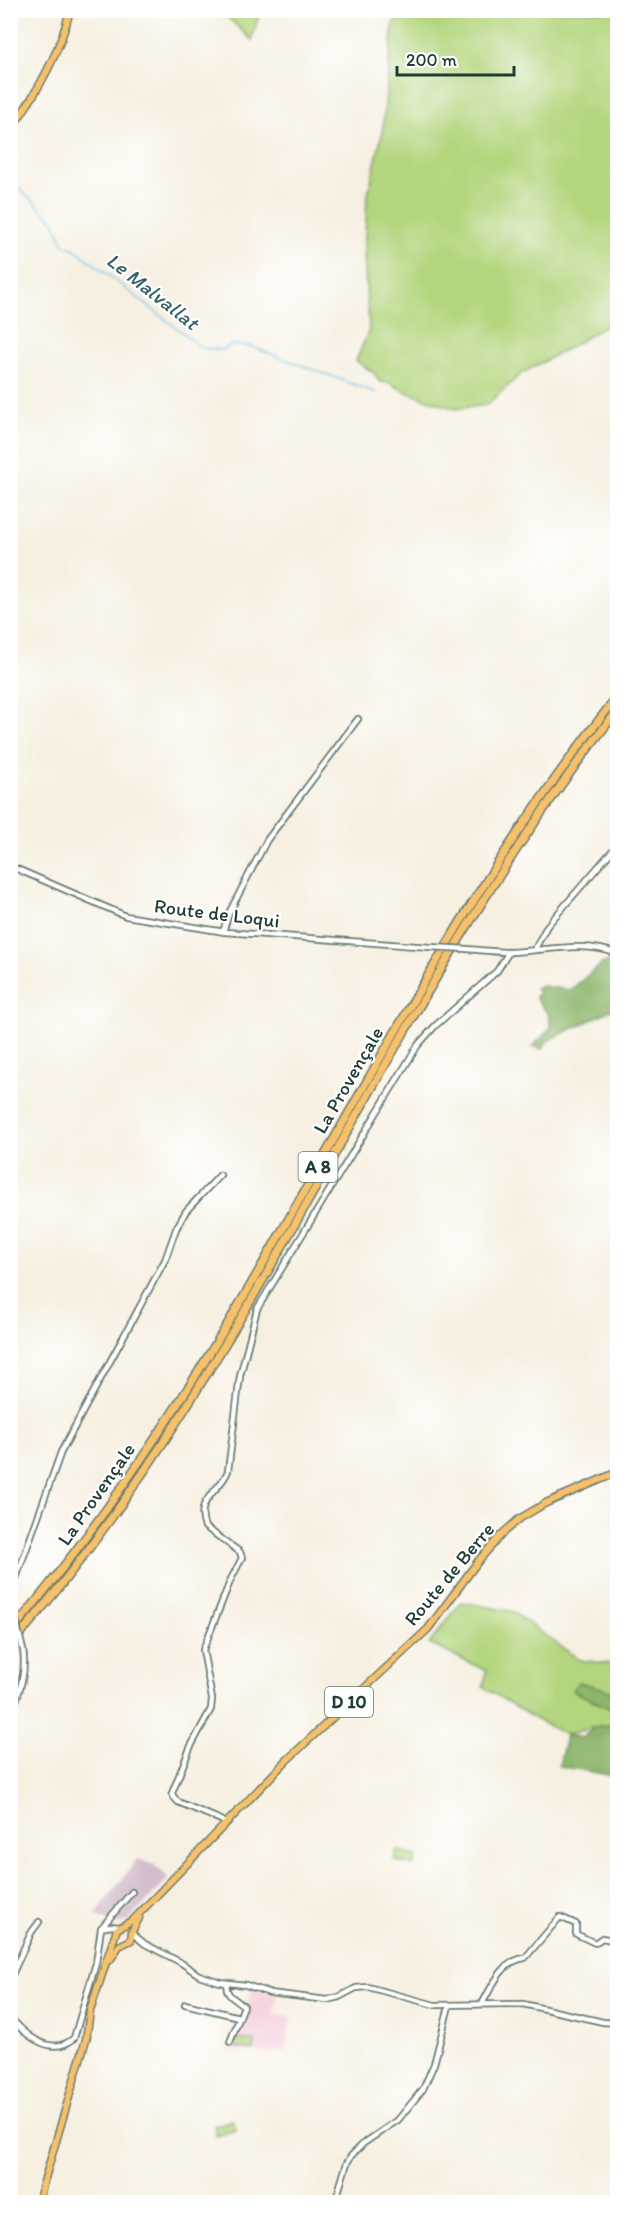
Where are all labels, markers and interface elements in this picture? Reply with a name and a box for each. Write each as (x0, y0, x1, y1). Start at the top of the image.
scale bar (397, 39, 514, 77)
text: 200 m (406, 49, 457, 71)
water label: Le Malvallat (102, 247, 206, 336)
street label: Route de Loqui (153, 893, 281, 933)
street label: La Provençale (308, 1022, 388, 1138)
road number: A 8 (298, 1152, 338, 1182)
street label: La Provençale (52, 1438, 140, 1550)
street label: Route de Berre (399, 1517, 499, 1631)
road number: D 10 (325, 1687, 373, 1717)

